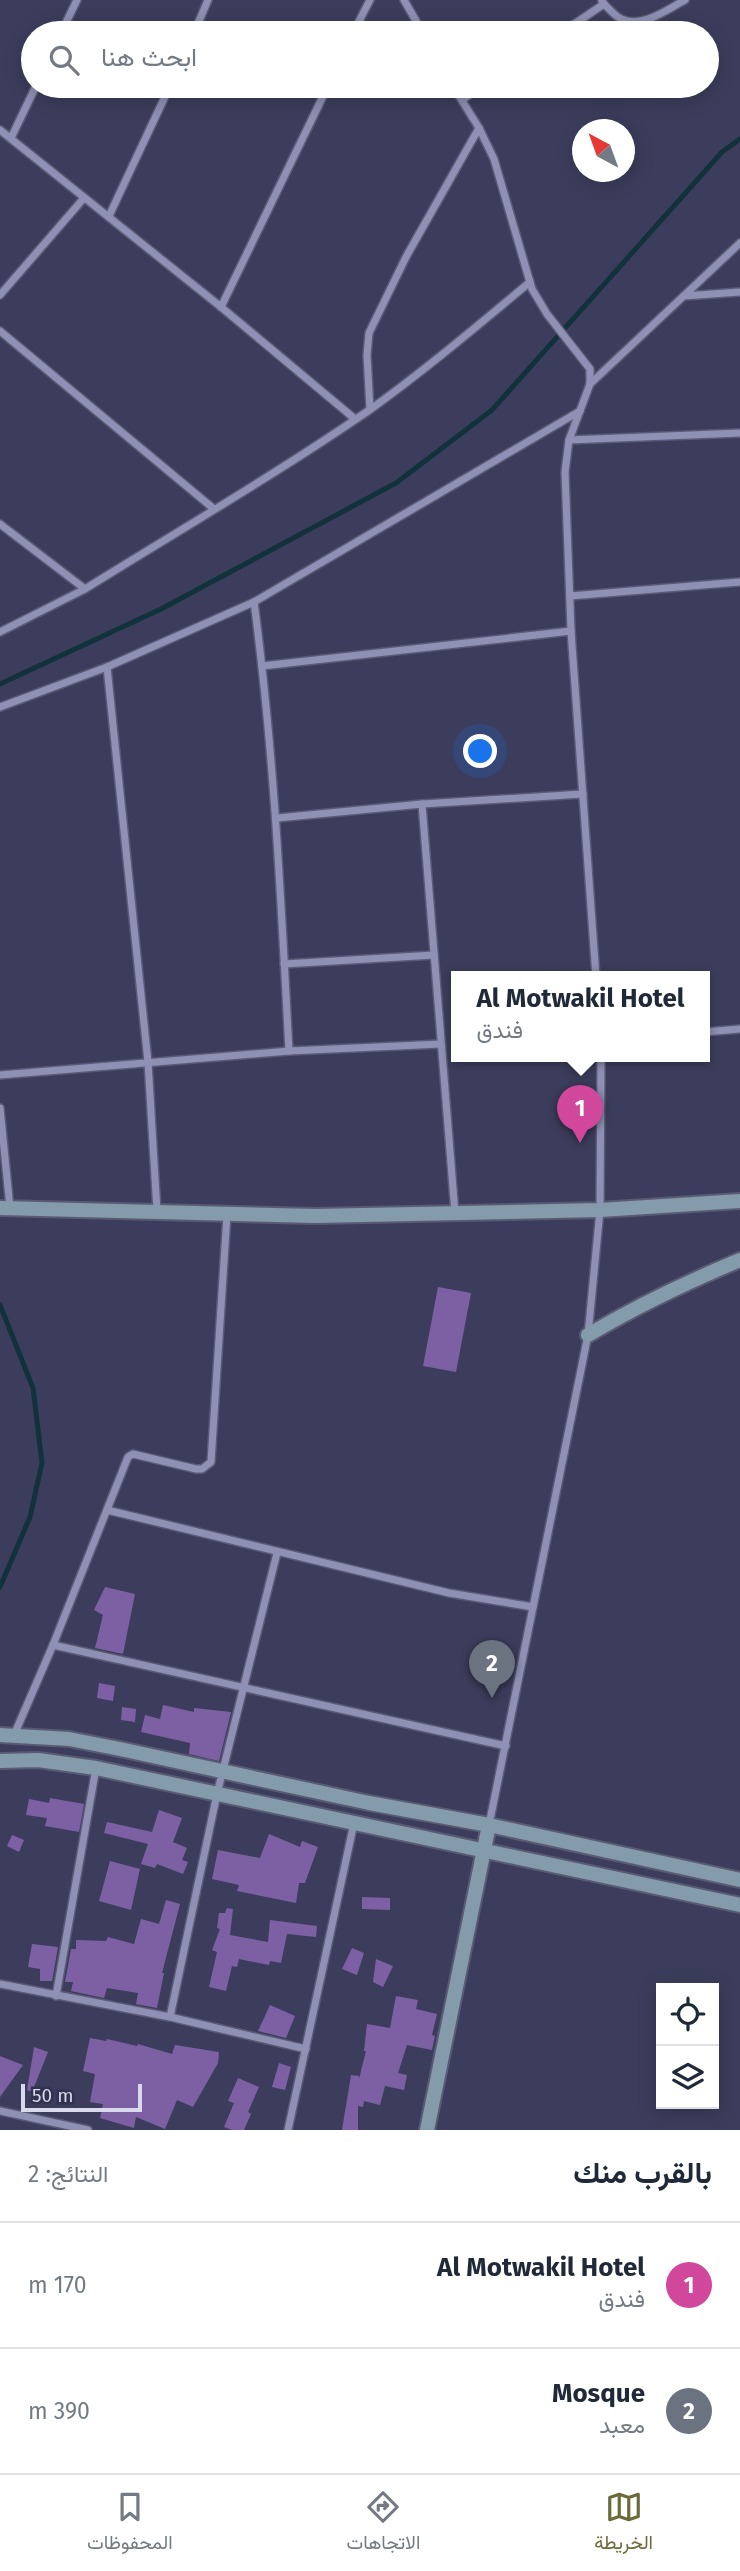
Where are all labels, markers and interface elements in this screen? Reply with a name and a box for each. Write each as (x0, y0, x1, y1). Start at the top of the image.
search box (21, 21, 719, 98)
icon: search (45, 41, 83, 79)
text: ابحث هنا (101, 42, 197, 73)
north arrow (572, 119, 635, 182)
your location (463, 734, 497, 768)
popup (451, 971, 710, 1062)
text: Al Motwakil Hotel (477, 983, 684, 1014)
text: فندق (477, 1016, 523, 1044)
pin: 1 (557, 1085, 603, 1143)
pin: 2 (469, 1640, 515, 1698)
map controls (656, 1983, 719, 2109)
button: locate (656, 1983, 719, 2046)
button: layers (656, 2046, 719, 2109)
scale bar (21, 2081, 142, 2113)
text: 50 m (32, 2084, 73, 2107)
text: بالقرب منك (573, 2155, 712, 2191)
text: النتائج: 2 (28, 2160, 108, 2188)
text: Al Motwakil Hotel (437, 2252, 645, 2283)
text: 170 m (28, 2271, 87, 2299)
text: 1 (684, 2271, 694, 2299)
text: فندق (599, 2285, 645, 2313)
text: Mosque (552, 2378, 645, 2409)
text: 390 m (28, 2397, 90, 2425)
text: 2 (683, 2397, 695, 2425)
text: معبد (599, 2411, 645, 2439)
tab: المحفوظات (87, 2488, 173, 2559)
tab: الاتجاهات (347, 2488, 420, 2559)
tab: الخريطة (594, 2488, 653, 2559)

